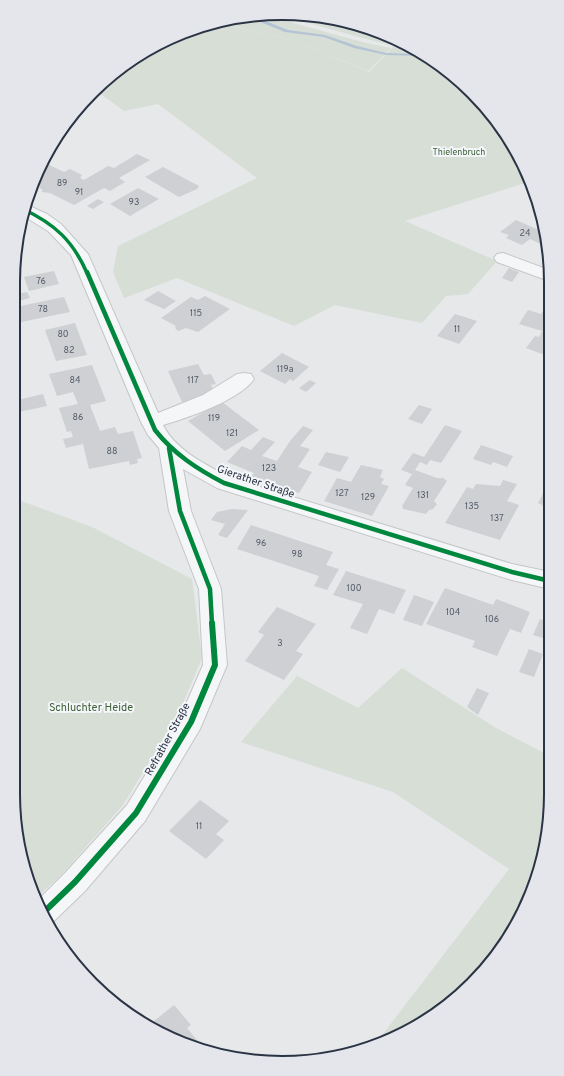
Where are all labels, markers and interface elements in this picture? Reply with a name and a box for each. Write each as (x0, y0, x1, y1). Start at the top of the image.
park label: Thielenbruch (433, 147, 485, 158)
house number: 89 (57, 178, 67, 189)
house number: 91 (75, 187, 83, 198)
house number: 93 (129, 197, 139, 208)
house number: 24 (519, 228, 531, 239)
house number: 76 (36, 276, 46, 287)
house number: 78 (38, 304, 48, 315)
house number: 115 (190, 308, 202, 319)
house number: 11 (454, 324, 460, 335)
house number: 80 (57, 329, 69, 340)
house number: 82 (64, 345, 74, 356)
house number: 119a (277, 364, 294, 375)
house number: 84 (69, 375, 81, 386)
house number: 117 (187, 375, 199, 386)
house number: 86 (73, 412, 83, 423)
house number: 119 (208, 413, 220, 424)
house number: 121 (226, 428, 238, 439)
house number: 88 (107, 446, 118, 457)
street label: Gierather Straße (215, 462, 296, 502)
house number: 123 (262, 463, 276, 474)
house number: 127 (335, 488, 349, 499)
house number: 131 (417, 490, 429, 501)
house number: 129 (361, 492, 375, 503)
house number: 135 (465, 501, 479, 512)
house number: 137 (490, 513, 504, 524)
house number: 96 (256, 538, 266, 549)
house number: 98 (292, 549, 302, 560)
house number: 100 (347, 583, 362, 594)
house number: 104 (446, 607, 461, 618)
house number: 106 (485, 614, 499, 625)
house number: 3 (277, 638, 283, 649)
street label: Refrather Straße (142, 700, 194, 778)
park label: Schluchter Heide (49, 701, 133, 715)
house number: 11 (196, 821, 202, 832)

